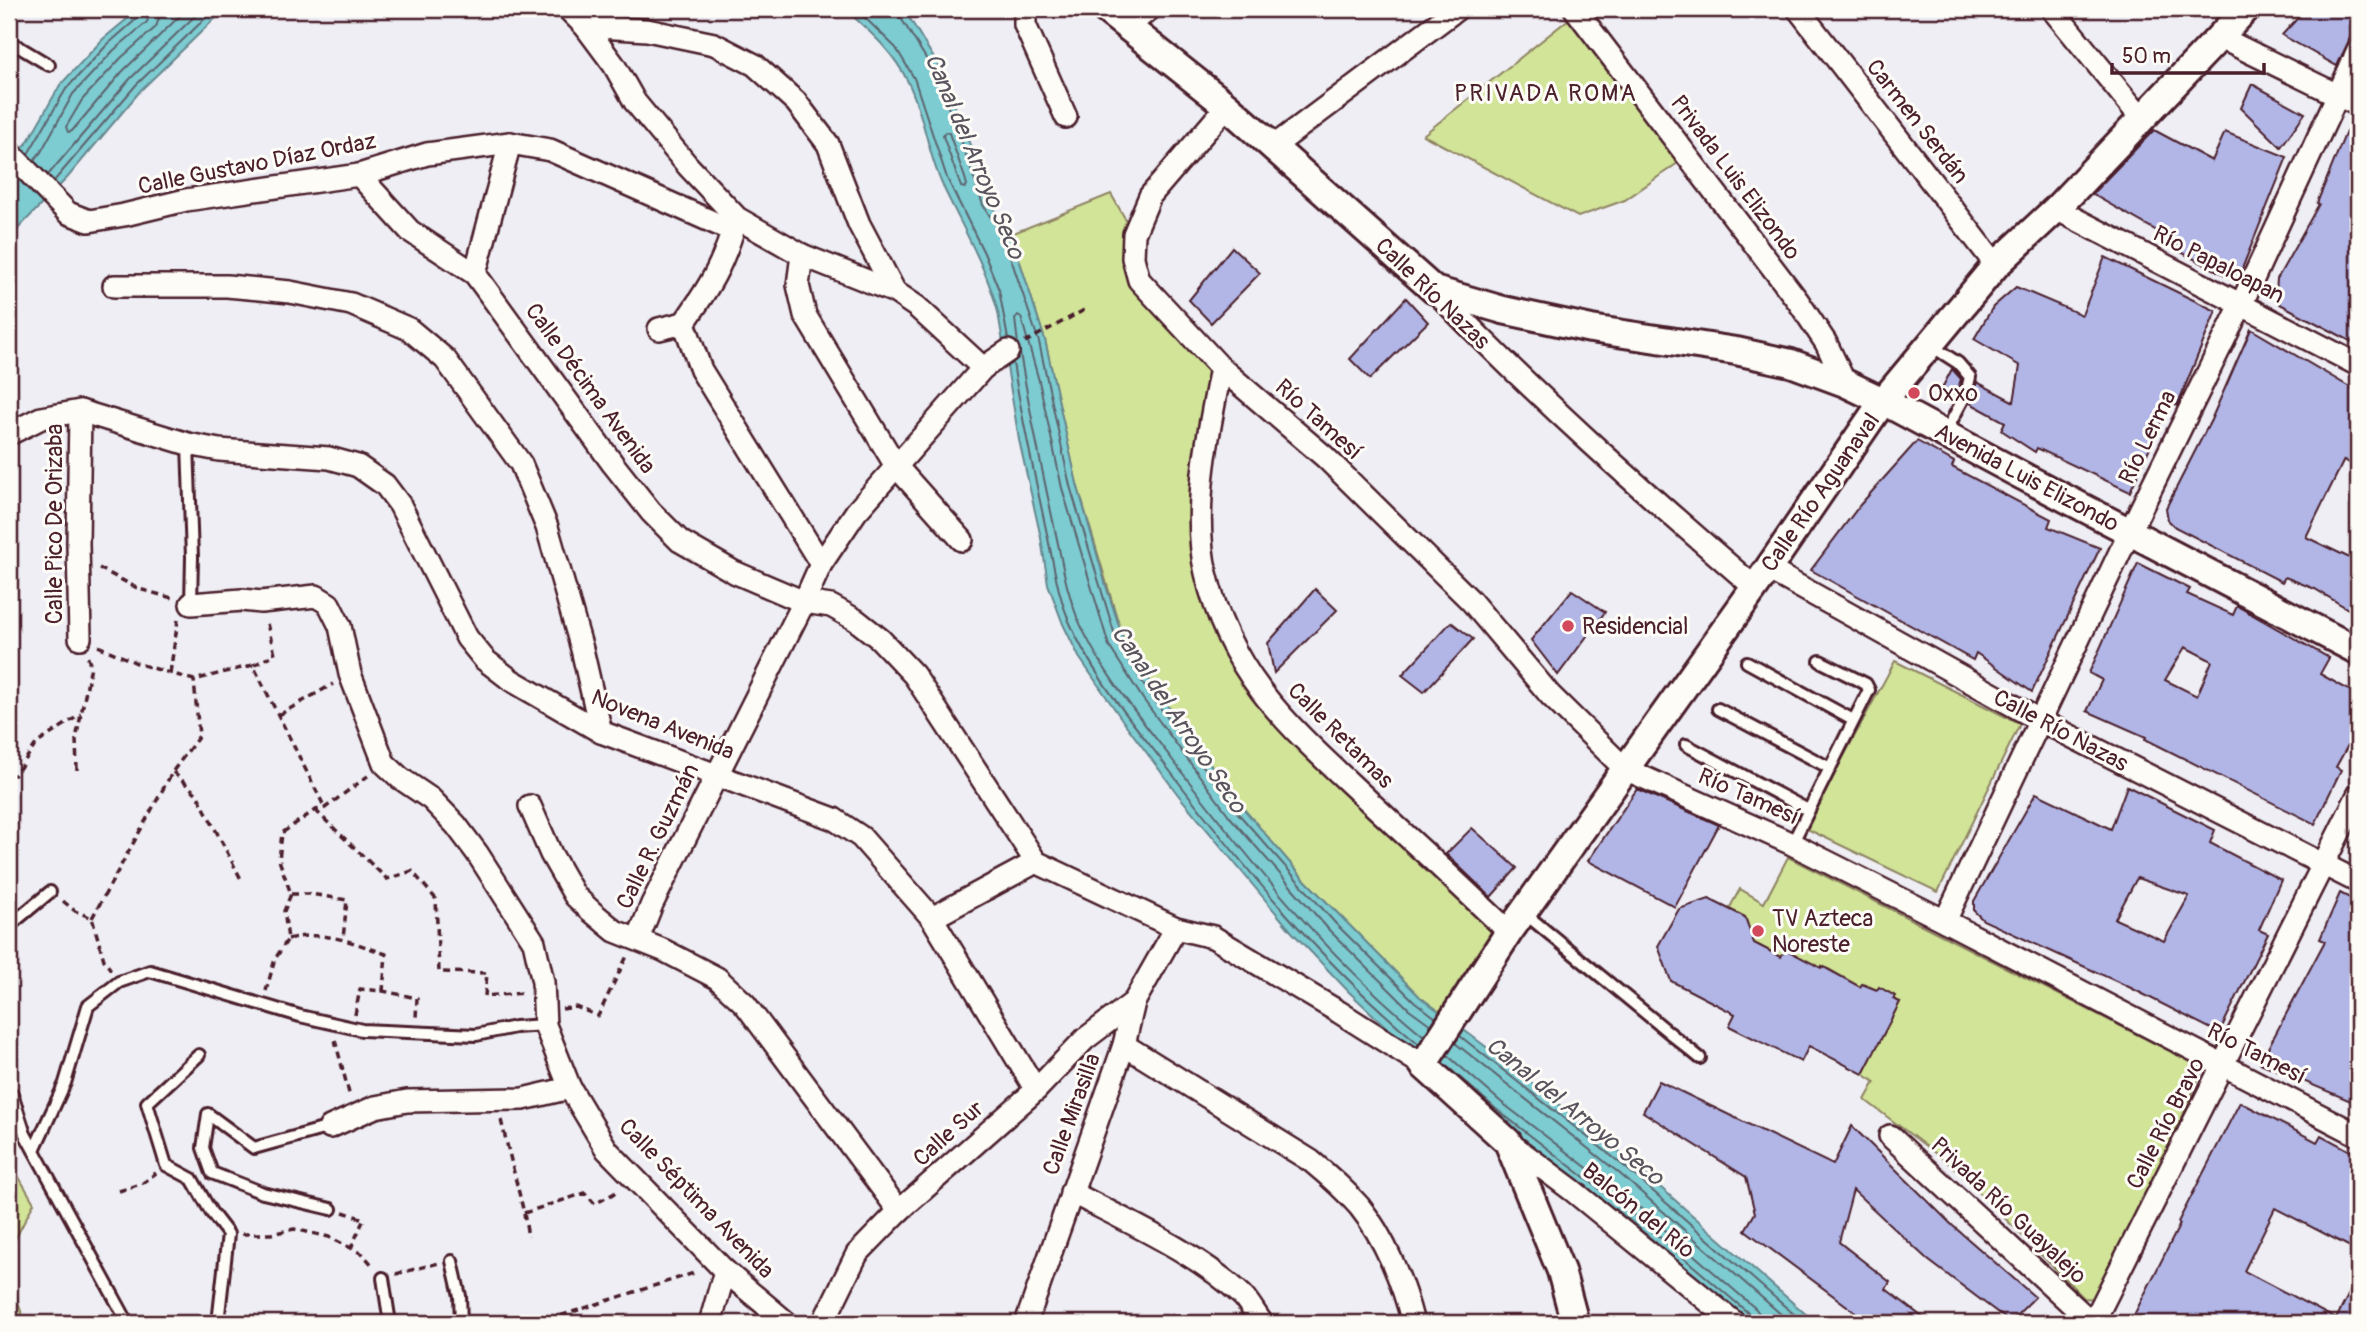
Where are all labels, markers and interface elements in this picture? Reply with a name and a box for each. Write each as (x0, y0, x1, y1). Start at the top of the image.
scale bar (2112, 32, 2264, 76)
text: 50 m (2122, 43, 2171, 70)
water label: Canal del Arroyo Seco (918, 49, 1032, 265)
street label: Carmen Serdán (1860, 53, 1975, 189)
district label: PRIVADA ROMA (1454, 79, 1638, 108)
street label: Privada Luis Elizondo (1664, 89, 1807, 265)
street label: Calle Gustavo Díaz Ordaz (136, 126, 379, 201)
street label: Río Papaloapan (2148, 219, 2289, 310)
street label: Calle Río Nazas (1369, 231, 1496, 355)
street label: Calle Décima Avenida (519, 297, 662, 479)
street label: Río Tamesí (1269, 373, 1368, 466)
place label: Oxxo (1928, 379, 1978, 408)
marker: Oxxo (1906, 385, 1922, 401)
street label: Río Lerma (2112, 386, 2183, 489)
street label: Calle Río Aguanaval (1755, 407, 1886, 577)
street label: Avenida Luis Elizondo (1930, 417, 2124, 538)
street label: Calle Pico De Orizaba (40, 424, 69, 624)
place label: Residencial (1582, 612, 1688, 641)
marker: Residencial (1560, 618, 1576, 634)
water label: Canal del Arroyo Seco (1105, 620, 1253, 820)
street label: Calle Retamas (1282, 676, 1400, 794)
street label: Novena Avenida (587, 683, 739, 766)
street label: Calle Río Nazas (1988, 683, 2133, 778)
street label: Calle R. Guzmán (610, 759, 705, 914)
street label: Río Tamesí (1694, 761, 1804, 832)
place label: TV Azteca Noreste (1772, 904, 1873, 959)
marker: TV Azteca Noreste (1750, 923, 1766, 939)
street label: Río Tamesí (2202, 1016, 2311, 1091)
water label: Canal del Arroyo Seco (1480, 1031, 1671, 1193)
street label: Calle Mirasilla (1036, 1049, 1107, 1179)
street label: Calle Río Bravo (2120, 1053, 2211, 1194)
street label: Calle Sur (907, 1094, 990, 1173)
street label: Calle Séptima Avenida (613, 1112, 781, 1284)
street label: Privada Río Guayalejo (1925, 1131, 2093, 1290)
street label: Balcón del Río (1576, 1156, 1701, 1265)

